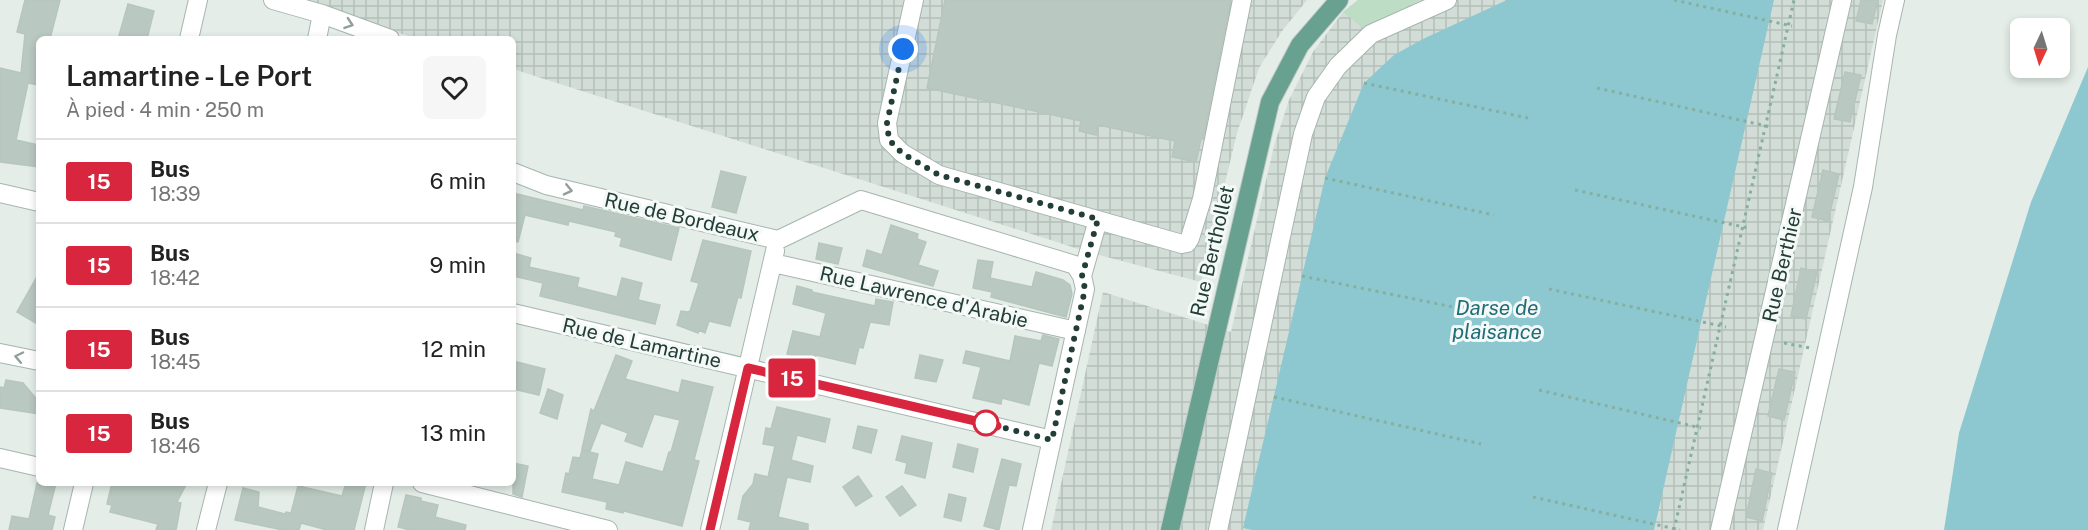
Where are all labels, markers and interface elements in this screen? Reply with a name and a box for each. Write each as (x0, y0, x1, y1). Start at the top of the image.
one-way arrow (343, 16, 354, 29)
north arrow (2010, 18, 2070, 78)
map controls (2010, 18, 2070, 78)
your location (888, 34, 918, 64)
button: heart (423, 56, 486, 119)
text: Lamartine - Le Port (66, 59, 312, 92)
text: À pied · 4 min · 250 m (66, 98, 264, 122)
text: Bus (150, 156, 190, 182)
text: 6 min (430, 168, 486, 194)
text: 15 (87, 169, 111, 194)
text: 18:39 (150, 182, 201, 206)
one-way arrow (563, 183, 573, 196)
street label: Rue Berthollet (1185, 183, 1239, 319)
street label: Rue de Bordeaux (602, 188, 762, 246)
street label: Rue Berthier (1757, 205, 1807, 325)
text: Bus (150, 240, 190, 266)
text: 9 min (430, 252, 486, 278)
text: 15 (87, 253, 111, 278)
street label: Rue Lawrence d'Arabie (817, 261, 1031, 333)
text: 18:42 (150, 266, 200, 290)
water label: Darse de plaisance (1452, 295, 1542, 344)
street label: Rue de Lamartine (560, 313, 724, 373)
text: Bus (150, 324, 190, 350)
text: 12 min (421, 336, 486, 362)
text: 15 (87, 337, 111, 362)
text: 18:45 (150, 350, 201, 374)
one-way arrow (15, 351, 25, 364)
line badge: 15 (765, 358, 819, 398)
text: 15 (780, 366, 804, 391)
text: Bus (150, 408, 190, 434)
unlabelled marker (973, 410, 999, 436)
text: 13 min (421, 420, 486, 446)
text: 15 (87, 421, 111, 446)
text: 18:46 (150, 434, 201, 458)

